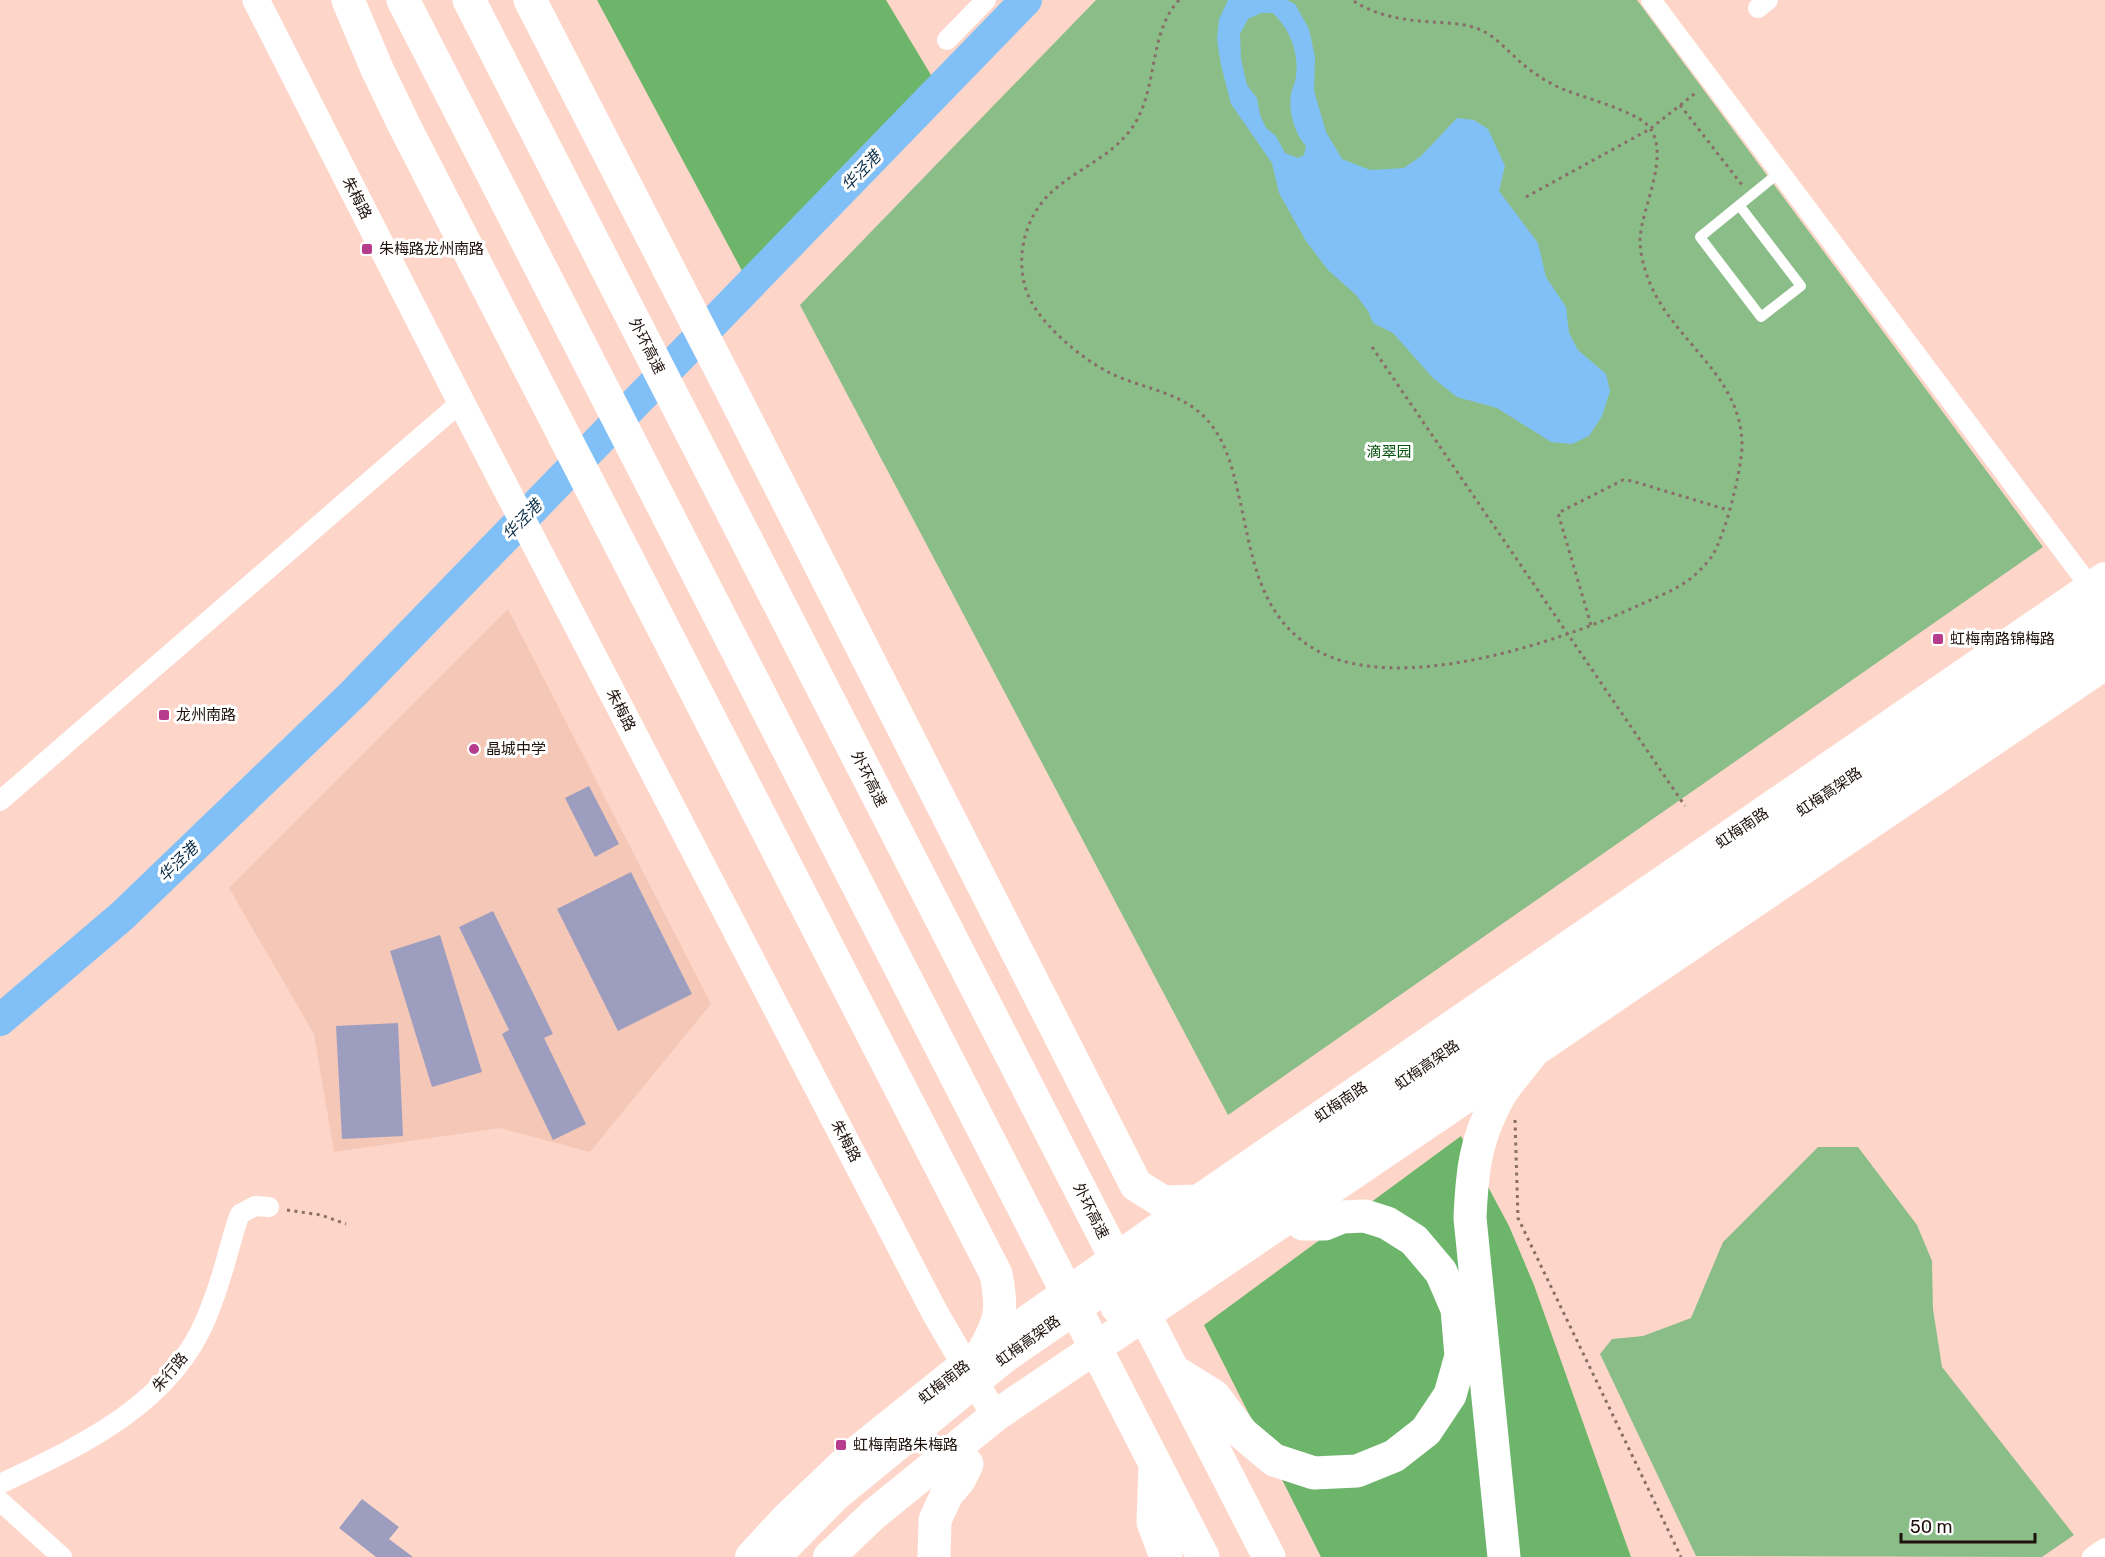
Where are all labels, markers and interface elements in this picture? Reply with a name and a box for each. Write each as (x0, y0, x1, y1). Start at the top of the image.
water label: 华泾港 (837, 146, 886, 195)
street label: 朱梅路 (339, 174, 375, 222)
place label: 朱梅路龙州南路 (379, 240, 484, 258)
marker: 朱梅路龙州南路 (360, 242, 374, 256)
street label: 外环高速 (625, 315, 669, 377)
park label: 滴翠园 (1366, 443, 1412, 461)
water label: 华泾港 (498, 495, 547, 544)
place label: 虹梅南路锦梅路 (1950, 630, 2055, 648)
marker: 虹梅南路锦梅路 (1931, 632, 1945, 646)
street label: 朱梅路 (603, 686, 639, 734)
place label: 龙州南路 (176, 706, 236, 724)
marker: 龙州南路 (157, 708, 171, 722)
place label: 晶城中学 (486, 740, 546, 758)
marker: 晶城中学 (467, 742, 481, 756)
street label: 外环高速 (847, 748, 891, 810)
street label: 虹梅高架路 (1793, 764, 1865, 820)
street label: 虹梅南路 (1712, 804, 1772, 852)
water label: 华泾港 (154, 837, 203, 886)
street label: 虹梅高架路 (1391, 1036, 1463, 1094)
street label: 虹梅南路 (1311, 1078, 1371, 1126)
street label: 朱梅路 (827, 1117, 865, 1165)
street label: 外环高速 (1069, 1180, 1113, 1242)
street label: 虹梅高架路 (992, 1312, 1064, 1370)
street label: 朱行路 (149, 1349, 191, 1395)
street label: 虹梅南路 (915, 1356, 973, 1408)
place label: 虹梅南路朱梅路 (853, 1436, 958, 1454)
marker: 虹梅南路朱梅路 (834, 1438, 848, 1452)
scale bar (1901, 1506, 2034, 1544)
text: 50 m (1910, 1516, 1953, 1538)

